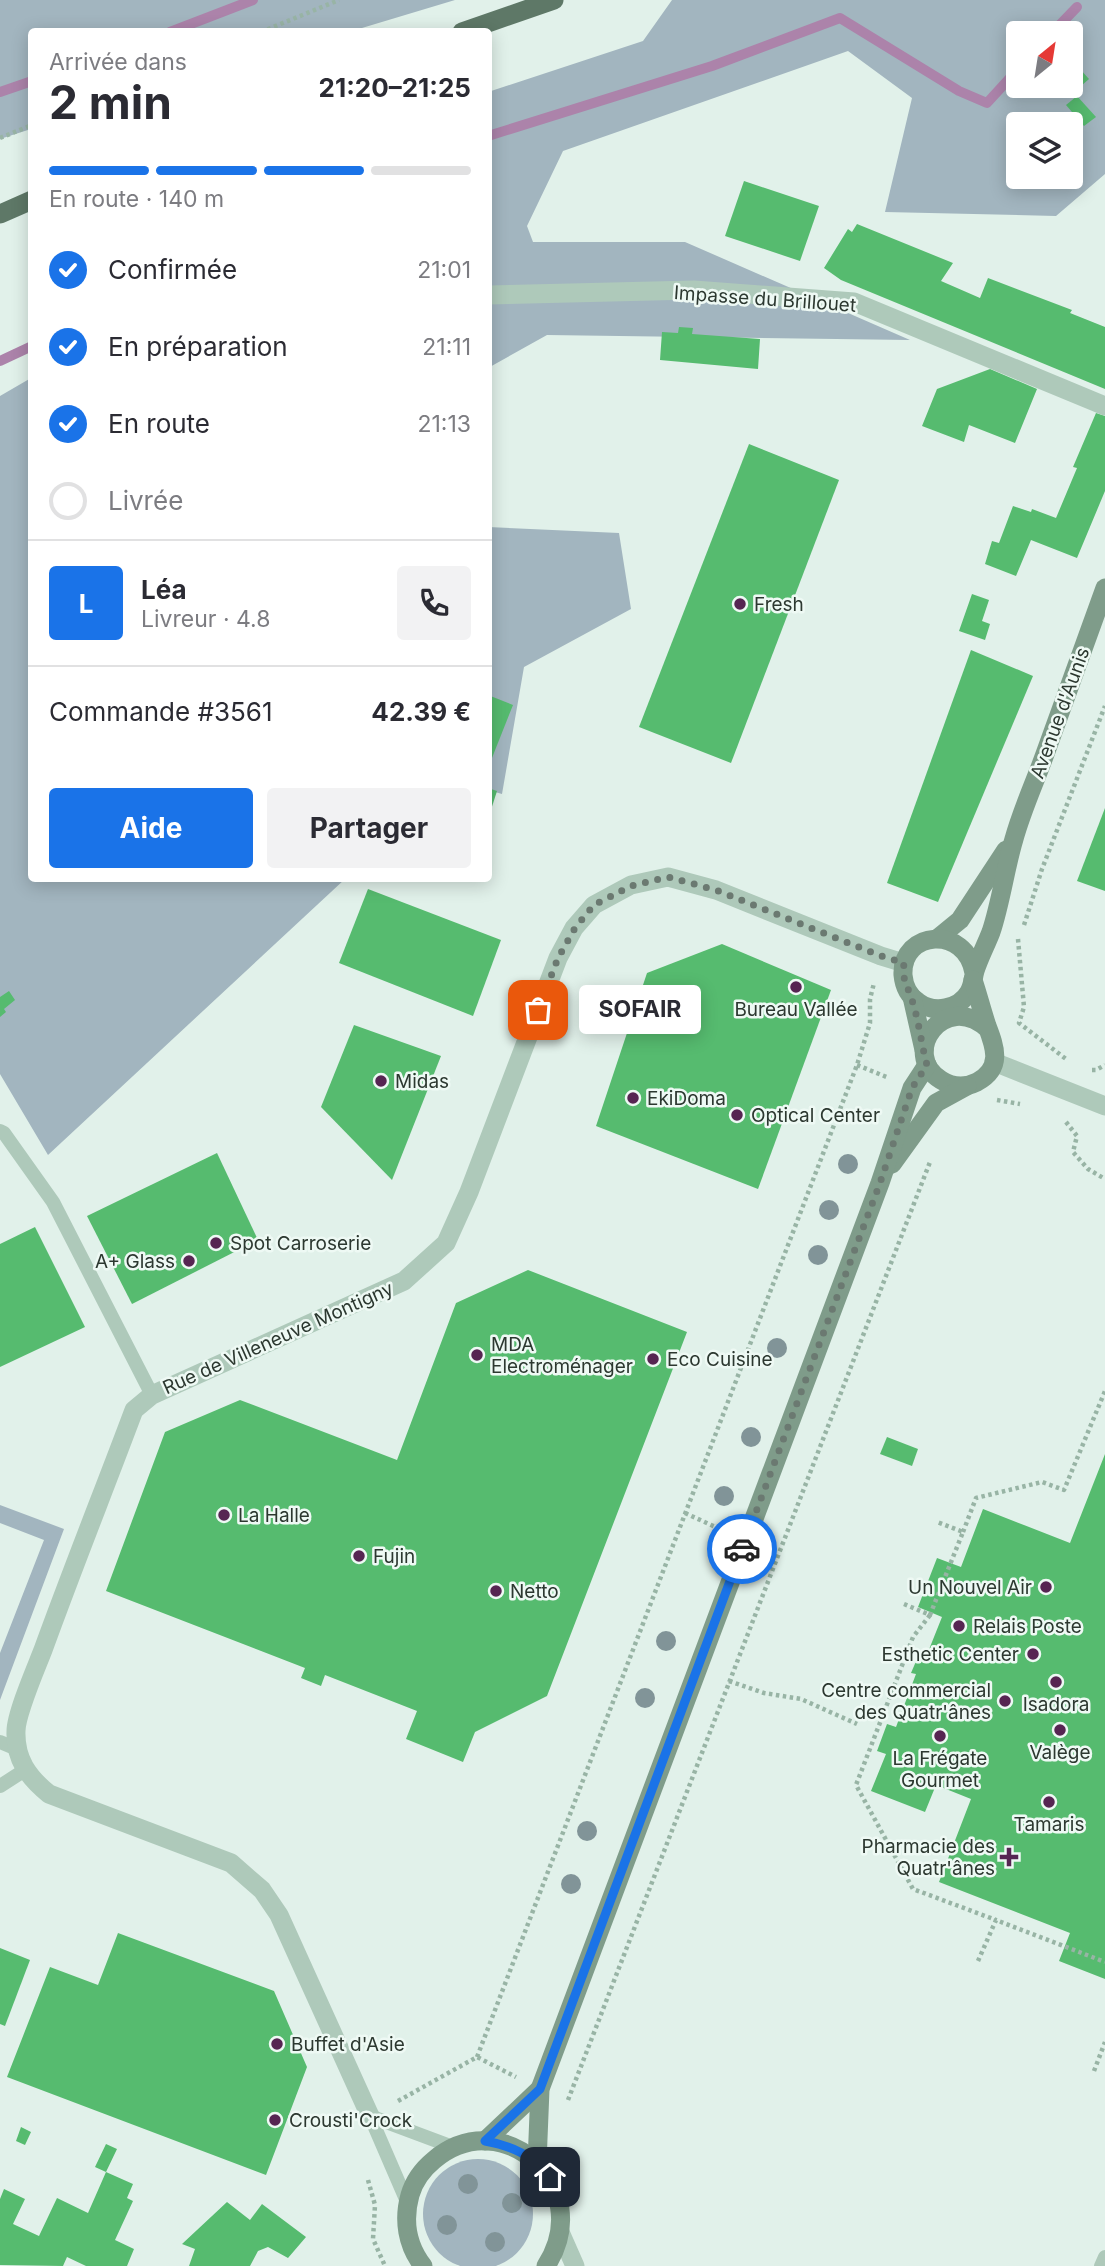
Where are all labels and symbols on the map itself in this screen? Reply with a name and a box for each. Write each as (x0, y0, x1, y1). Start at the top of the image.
north arrow (1006, 21, 1083, 98)
street label: Impasse du Brillouet (673, 281, 857, 317)
place label: Fresh (754, 593, 804, 616)
marker: Fresh (732, 596, 748, 612)
street label: Avenue d'Aunis (1026, 644, 1094, 782)
marker: Bureau Vallée (788, 979, 804, 995)
pin (508, 980, 568, 1040)
callout: SOFAIR (580, 986, 702, 1034)
place label: Bureau Vallée (734, 998, 858, 1021)
place label: Midas (395, 1070, 449, 1093)
marker: Midas (373, 1073, 389, 1089)
place label: EkiDoma (647, 1087, 726, 1110)
marker: EkiDoma (625, 1090, 641, 1106)
place label: Optical Center (751, 1104, 880, 1127)
marker: Optical Center (729, 1107, 745, 1123)
place label: Spot Carroserie (230, 1232, 371, 1255)
marker: Spot Carroserie (208, 1235, 224, 1251)
place label: A+ Glass (95, 1250, 175, 1273)
marker: A+ Glass (181, 1253, 197, 1269)
street label: Rue de Villeneuve Montigny (159, 1277, 397, 1399)
place label: MDA Electroménager (491, 1333, 633, 1378)
marker: MDA Electroménager (469, 1347, 485, 1363)
place label: Eco Cuisine (667, 1348, 773, 1371)
marker: Eco Cuisine (645, 1351, 661, 1367)
place label: La Halle (238, 1504, 310, 1527)
marker: La Halle (216, 1507, 232, 1523)
courier (707, 1514, 777, 1584)
place label: Fujin (373, 1545, 415, 1568)
marker: Fujin (351, 1548, 367, 1564)
place label: Un Nouvel Air (908, 1576, 1032, 1599)
marker: Un Nouvel Air (1038, 1579, 1054, 1595)
place label: Netto (510, 1580, 559, 1603)
marker: Netto (488, 1583, 504, 1599)
place label: Relais Poste (973, 1615, 1082, 1638)
marker: Relais Poste (951, 1618, 967, 1634)
place label: Esthetic Center (882, 1643, 1019, 1666)
marker: Esthetic Center (1025, 1646, 1041, 1662)
marker: Isadora (1048, 1674, 1064, 1690)
place label: Centre commercial des Quatr'ânes (821, 1679, 991, 1724)
marker: Centre commercial des Quatr'ânes (997, 1693, 1013, 1709)
place label: Isadora (1023, 1693, 1089, 1716)
marker: Valège (1052, 1722, 1068, 1738)
marker: La Frégate Gourmet (932, 1728, 948, 1744)
place label: Valège (1029, 1741, 1091, 1764)
place label: La Frégate Gourmet (893, 1747, 987, 1792)
marker: Tamaris (1041, 1794, 1057, 1810)
place label: Tamaris (1014, 1813, 1084, 1836)
place label: Pharmacie des Quatr'ânes (862, 1835, 995, 1880)
marker: Pharmacie des Quatr'ânes (1001, 1849, 1017, 1865)
place label: Buffet d'Asie (291, 2033, 405, 2056)
marker: Buffet d'Asie (269, 2036, 285, 2052)
place label: Crousti'Crock (289, 2109, 413, 2132)
marker: Crousti'Crock (267, 2112, 283, 2128)
pin (520, 2147, 580, 2207)

